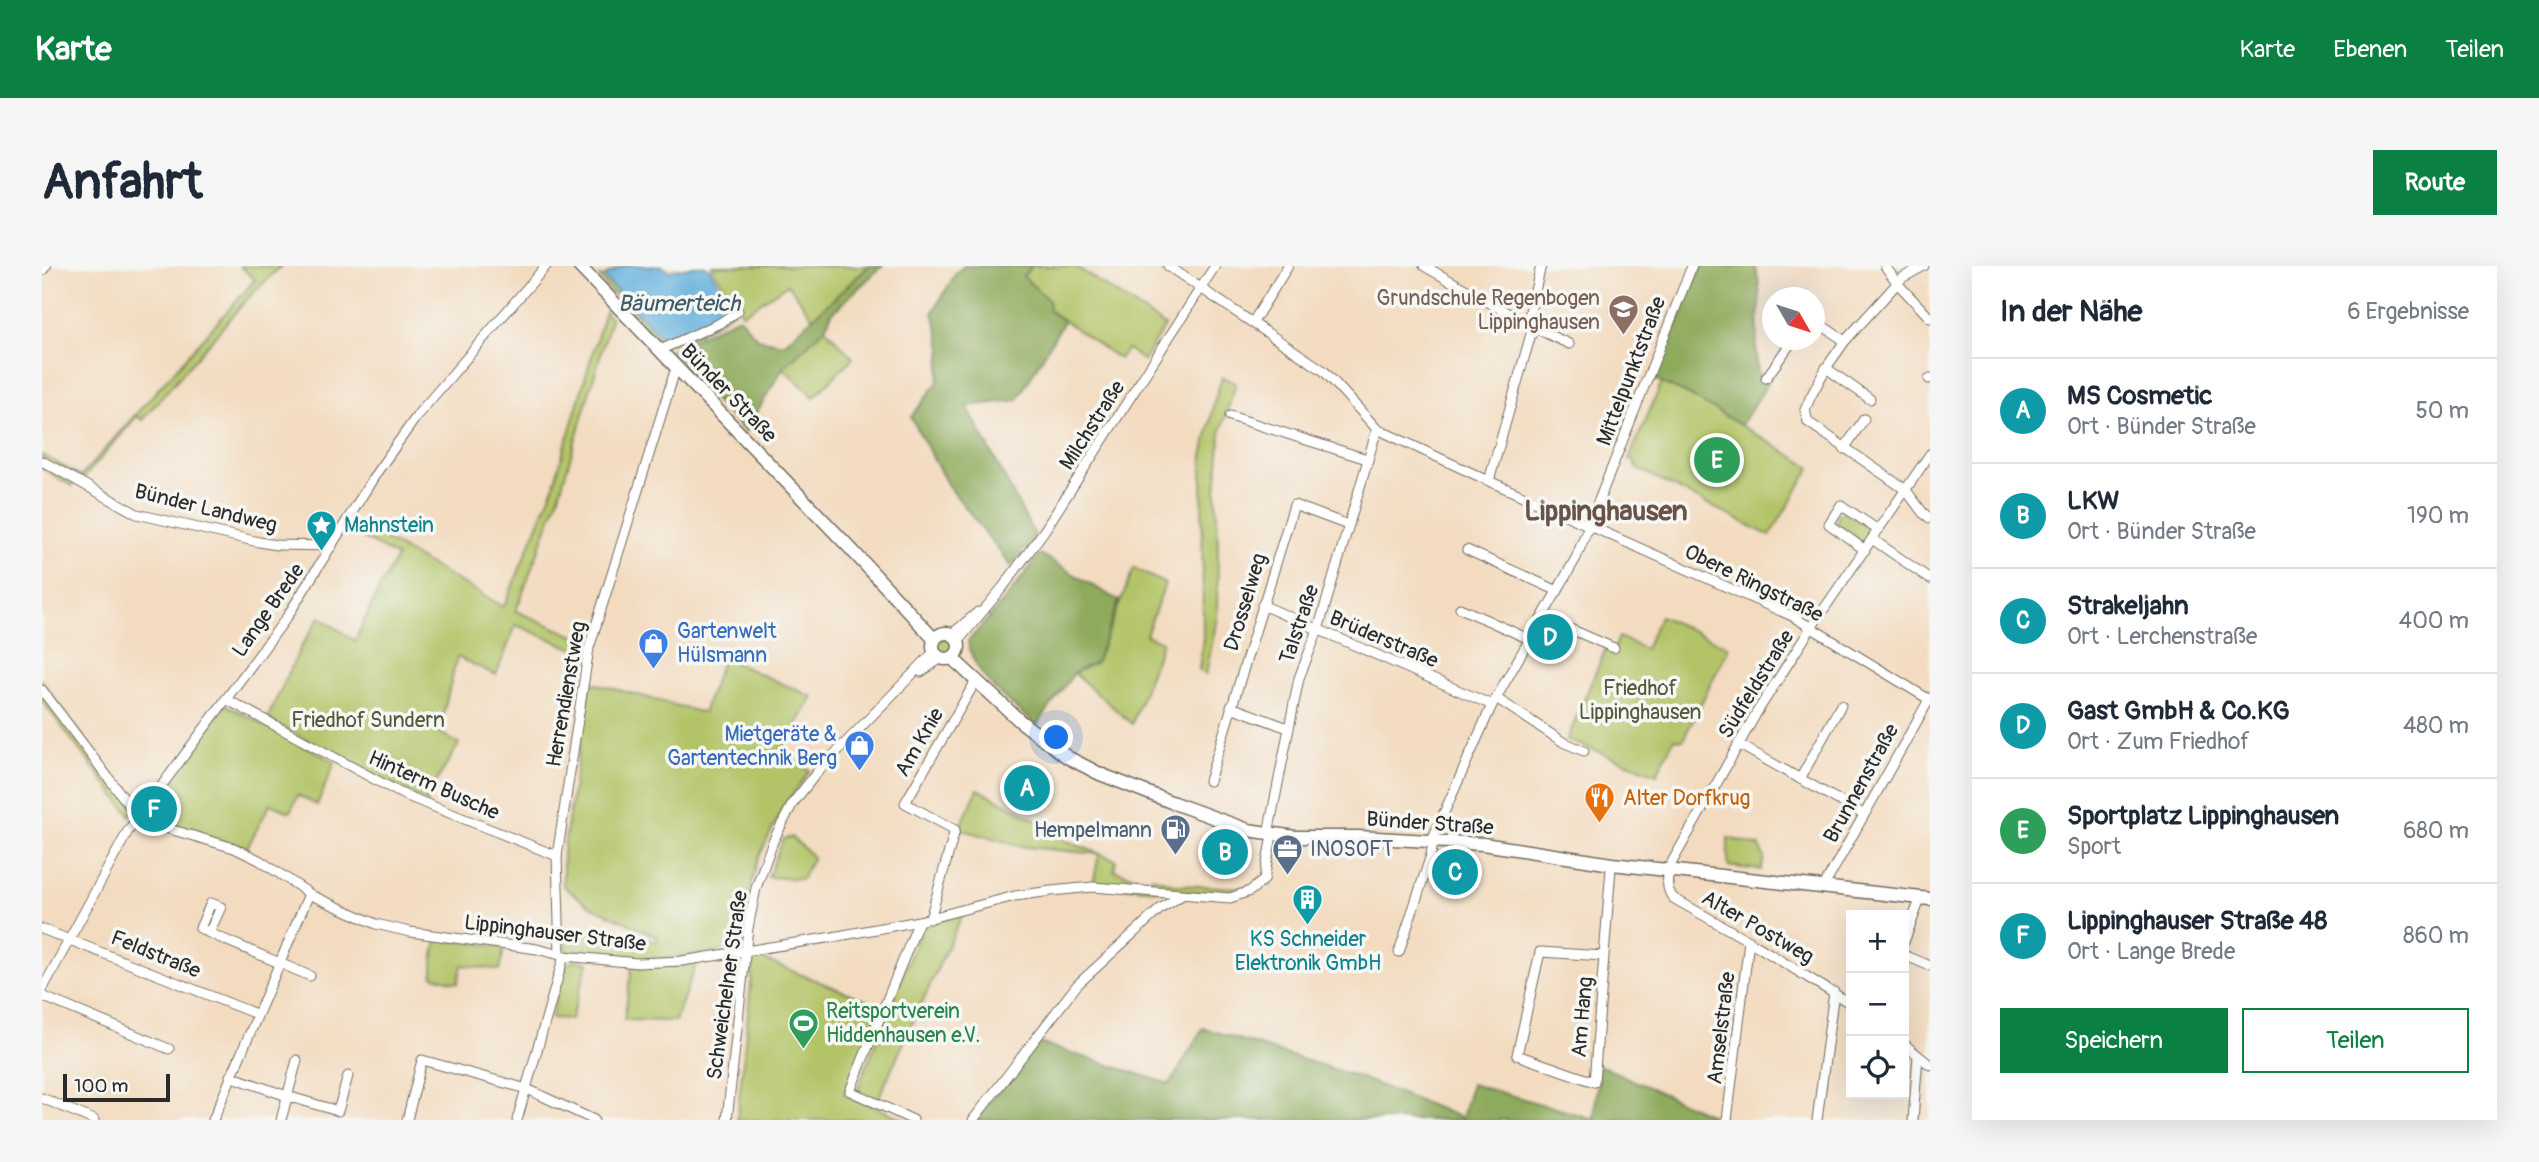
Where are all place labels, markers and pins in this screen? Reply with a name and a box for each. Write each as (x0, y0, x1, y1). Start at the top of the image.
place label: Grundschule Regenbogen Lippinghausen (1377, 285, 1600, 336)
school or university icon: Grundschule Regenbogen Lippinghausen (1606, 293, 1640, 337)
pin: E (1694, 434, 1740, 486)
place icon: Mahnstein (304, 508, 338, 552)
place label: Mahnstein (344, 512, 434, 539)
pin: D (1527, 611, 1573, 663)
place label: Gartenwelt Hülsmann (677, 618, 777, 669)
shop icon: Gartenwelt Hülsmann (637, 626, 671, 670)
place label: Mietgeräte & Gartentechnik Berg (667, 721, 837, 772)
shop icon: Mietgeräte & Gartentechnik Berg (843, 729, 877, 773)
pin: A (1004, 762, 1050, 814)
restaurant icon: Alter Dorfkrug (1583, 781, 1617, 825)
pin: F (131, 783, 177, 835)
place label: Alter Dorfkrug (1623, 785, 1750, 812)
fuel station icon: Hempelmann (1158, 813, 1192, 857)
place label: Hempelmann (1034, 817, 1152, 844)
pin: B (1202, 826, 1248, 878)
office icon: INOSOFT (1270, 832, 1304, 876)
place label: INOSOFT (1310, 836, 1394, 863)
pin: C (1432, 846, 1478, 898)
building icon: KS Schneider Elektronik GmbH (1291, 882, 1325, 926)
place label: KS Schneider Elektronik GmbH (1235, 926, 1381, 977)
place label: Reitsportverein Hiddenhausen e.V. (826, 998, 980, 1049)
sports icon: Reitsportverein Hiddenhausen e.V. (786, 1006, 820, 1050)

